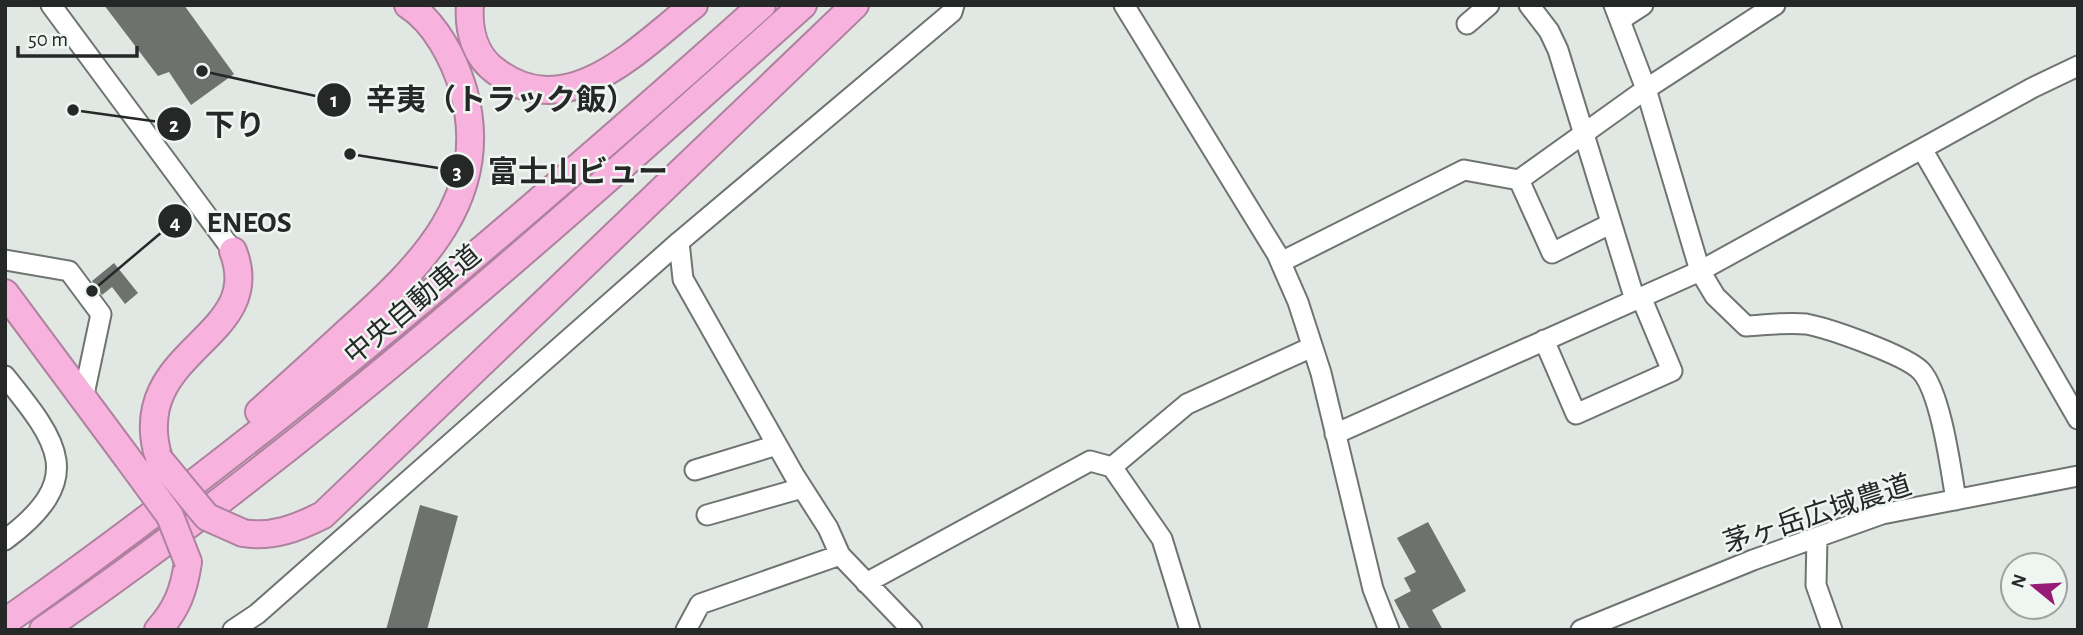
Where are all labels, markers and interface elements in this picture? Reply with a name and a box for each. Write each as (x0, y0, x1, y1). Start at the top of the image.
scale bar (18, 14, 136, 58)
text: 50 m (28, 29, 68, 50)
callout: 辛夷（トラック飯） (317, 74, 650, 125)
text: 辛夷（トラック飯） (366, 84, 636, 116)
text: 1 (330, 90, 338, 111)
callout: 下り (156, 99, 279, 150)
text: 下り (205, 110, 265, 141)
text: 2 (169, 115, 179, 136)
callout: 富士山ビュー (439, 146, 682, 197)
text: 富士山ビュー (488, 156, 668, 188)
text: 3 (452, 162, 462, 183)
callout: ENEOS (158, 196, 306, 247)
text: ENEOS (206, 208, 292, 238)
text: 4 (170, 212, 180, 233)
street label: 中央自動車道 (339, 239, 487, 370)
street label: 茅ヶ岳広域農道 (1719, 469, 1915, 559)
north arrow (1999, 551, 2069, 621)
text: N (2008, 572, 2030, 590)

